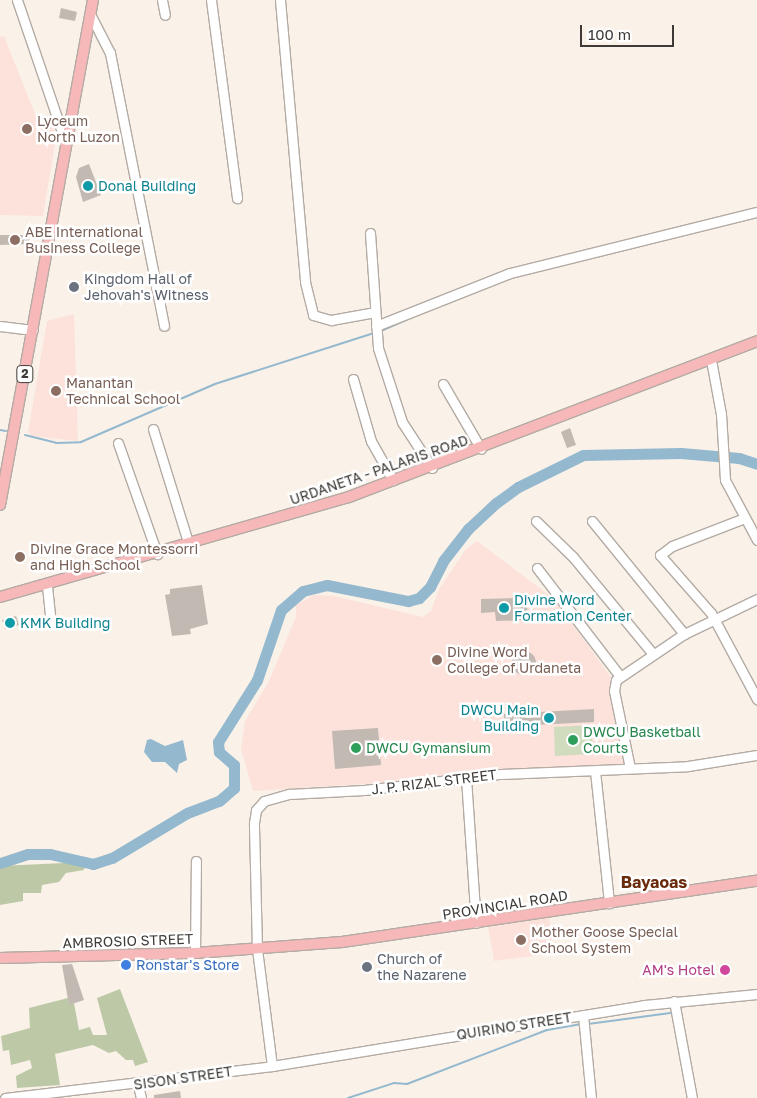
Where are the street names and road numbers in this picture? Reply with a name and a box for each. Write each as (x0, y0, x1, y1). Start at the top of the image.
road number: 2 (16, 364, 34, 384)
street label: URDANETA - PALARIS ROAD (288, 432, 470, 508)
street label: J. P. RIZAL STREET (370, 766, 498, 798)
street label: PROVINCIAL ROAD (441, 887, 569, 923)
street label: AMBROSIO STREET (62, 930, 194, 952)
street label: QUIRINO STREET (455, 1009, 573, 1043)
street label: SISON STREET (132, 1063, 234, 1093)

